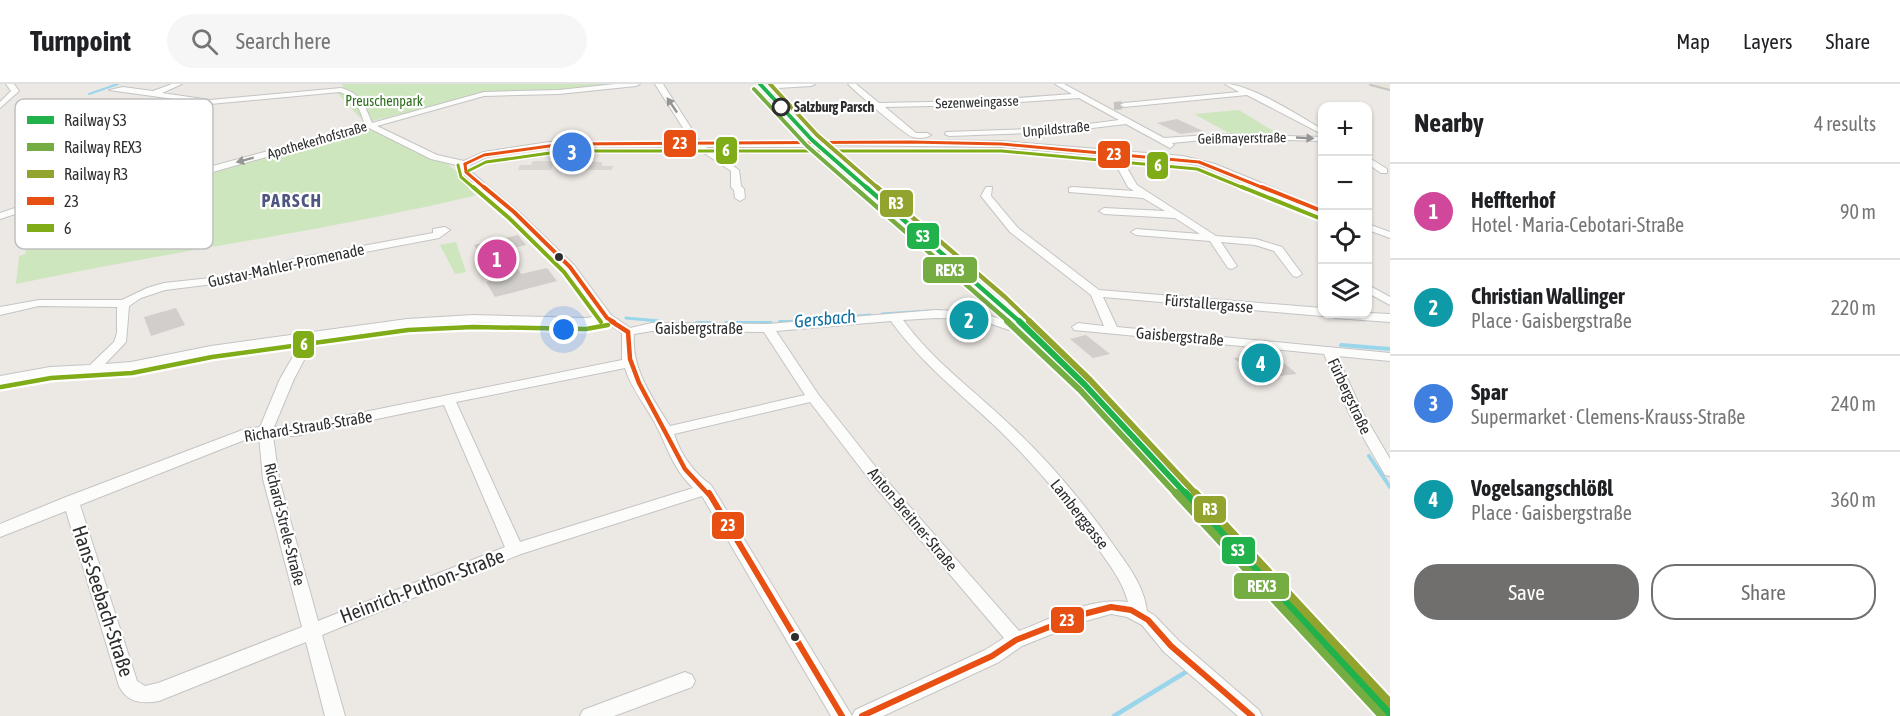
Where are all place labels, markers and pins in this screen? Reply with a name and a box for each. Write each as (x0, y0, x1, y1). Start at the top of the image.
marker: Salzburg Parsch (772, 98, 790, 116)
place label: Salzburg Parsch (794, 99, 875, 115)
pin: 3 (552, 130, 592, 174)
pin: 1 (478, 236, 516, 282)
unlabelled marker (553, 251, 565, 263)
pin: 2 (950, 298, 988, 342)
pin: 4 (1242, 340, 1280, 386)
unlabelled marker (789, 631, 801, 643)

